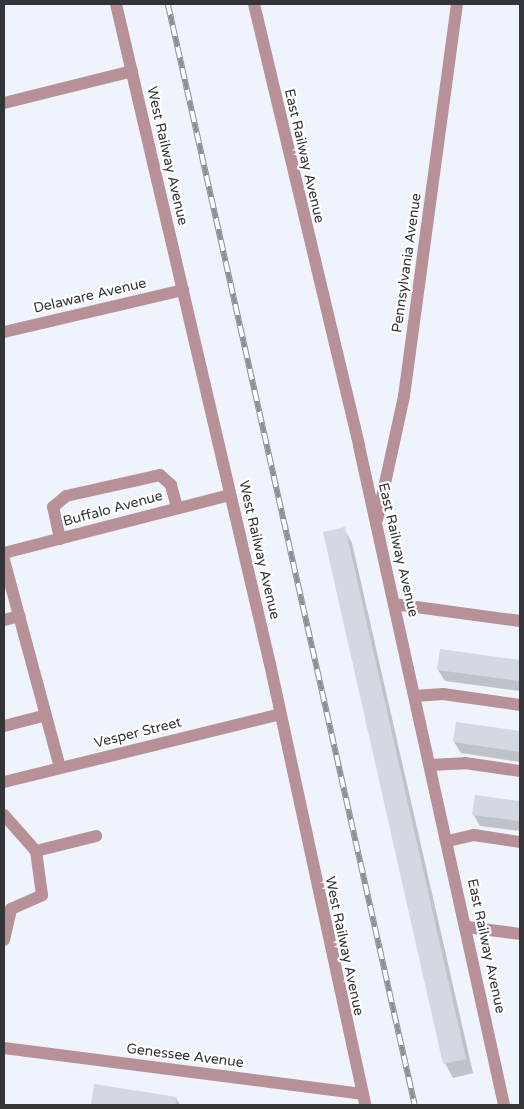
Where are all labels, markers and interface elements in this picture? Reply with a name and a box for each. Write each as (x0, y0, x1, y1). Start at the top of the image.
street label: West Railway Avenue (143, 85, 191, 227)
street label: East Railway Avenue (280, 87, 328, 225)
street label: Pennsylvania Avenue (389, 192, 425, 334)
street label: Delaware Avenue (32, 275, 148, 317)
street label: West Railway Avenue (235, 479, 283, 621)
street label: East Railway Avenue (374, 481, 422, 619)
street label: Buffalo Avenue (61, 488, 165, 530)
street label: Vesper Street (93, 714, 183, 752)
street label: West Railway Avenue (321, 875, 367, 1017)
street label: East Railway Avenue (464, 877, 508, 1015)
street label: Genessee Avenue (125, 1040, 245, 1072)

